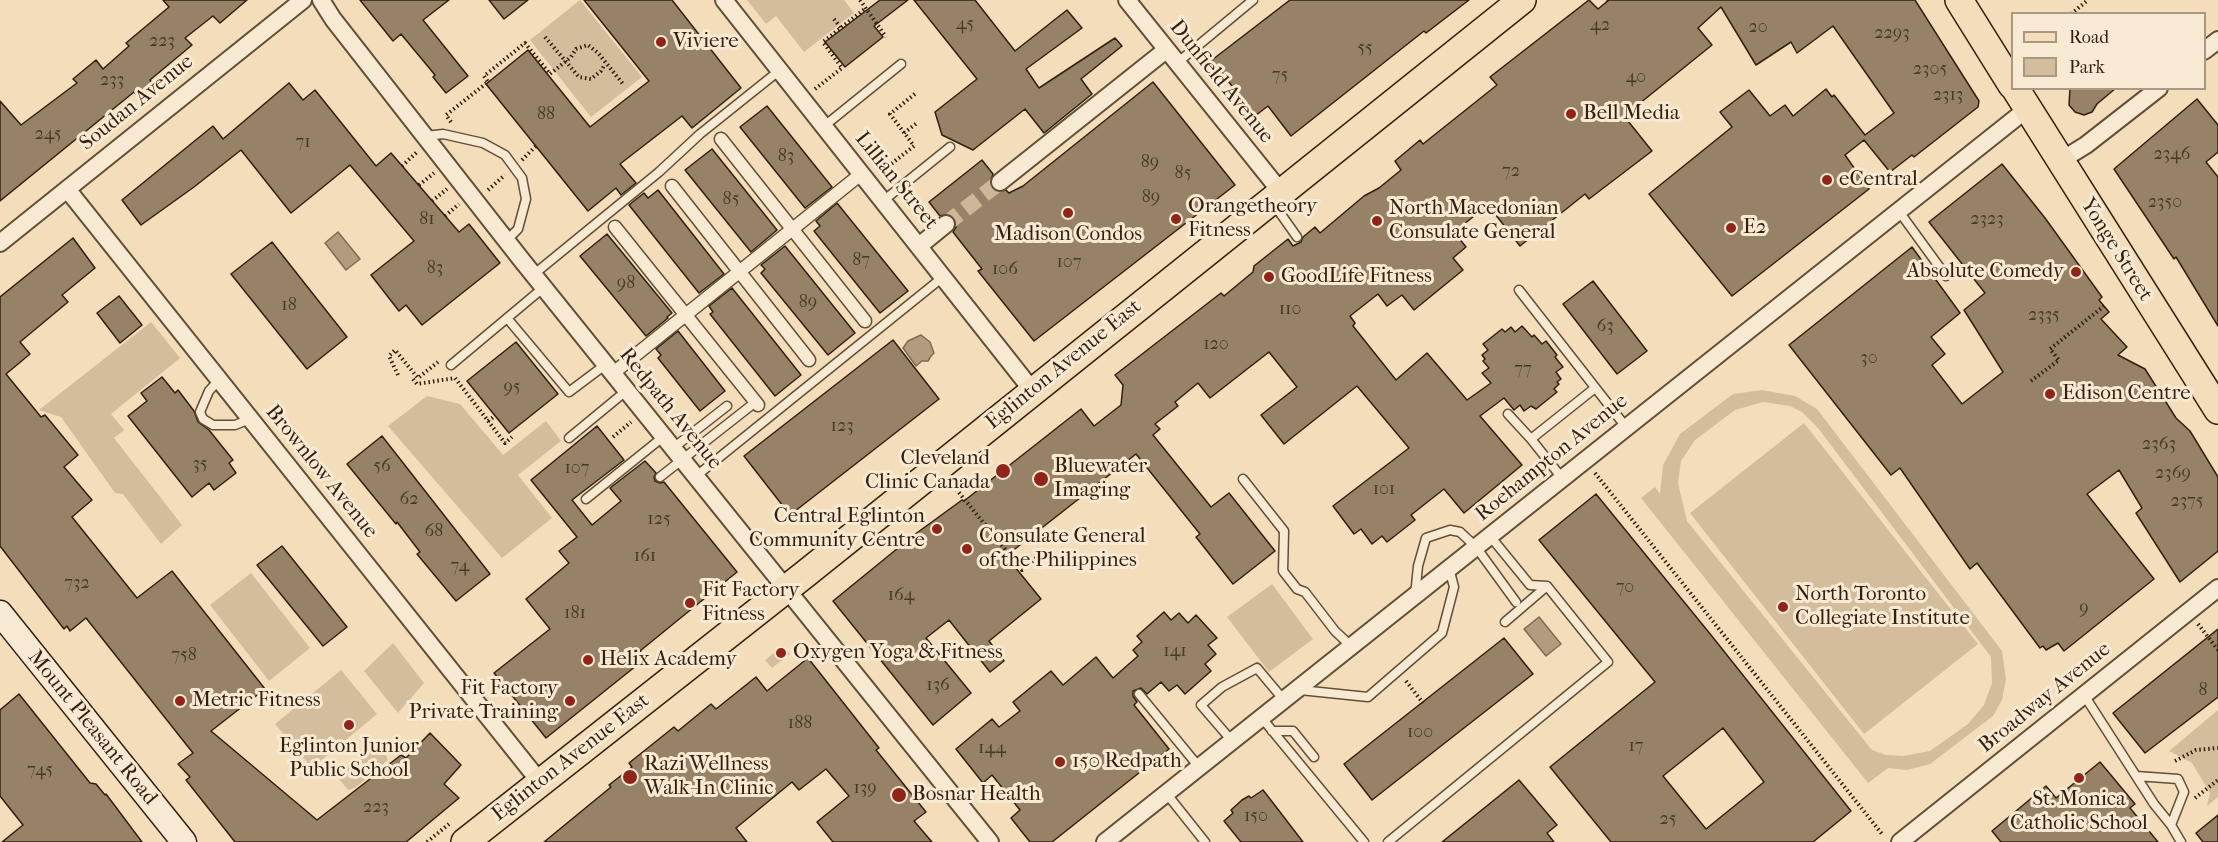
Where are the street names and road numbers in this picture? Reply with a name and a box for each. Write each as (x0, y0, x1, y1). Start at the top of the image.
street label: Dunfield Avenue (1164, 15, 1278, 149)
street label: Soudan Avenue (75, 50, 199, 156)
street label: Lillian Street (849, 127, 943, 235)
street label: Yonge Street (2074, 194, 2158, 306)
street label: Eglinton Avenue East (981, 295, 1147, 435)
street label: Redpath Avenue (613, 343, 727, 475)
street label: Roehampton Avenue (1471, 389, 1633, 527)
street label: Brownlow Avenue (260, 400, 382, 544)
street label: Broadway Avenue (1974, 637, 2116, 759)
street label: Mount Pleasant Road (22, 645, 162, 811)
street label: Eglinton Avenue East (487, 689, 655, 827)

